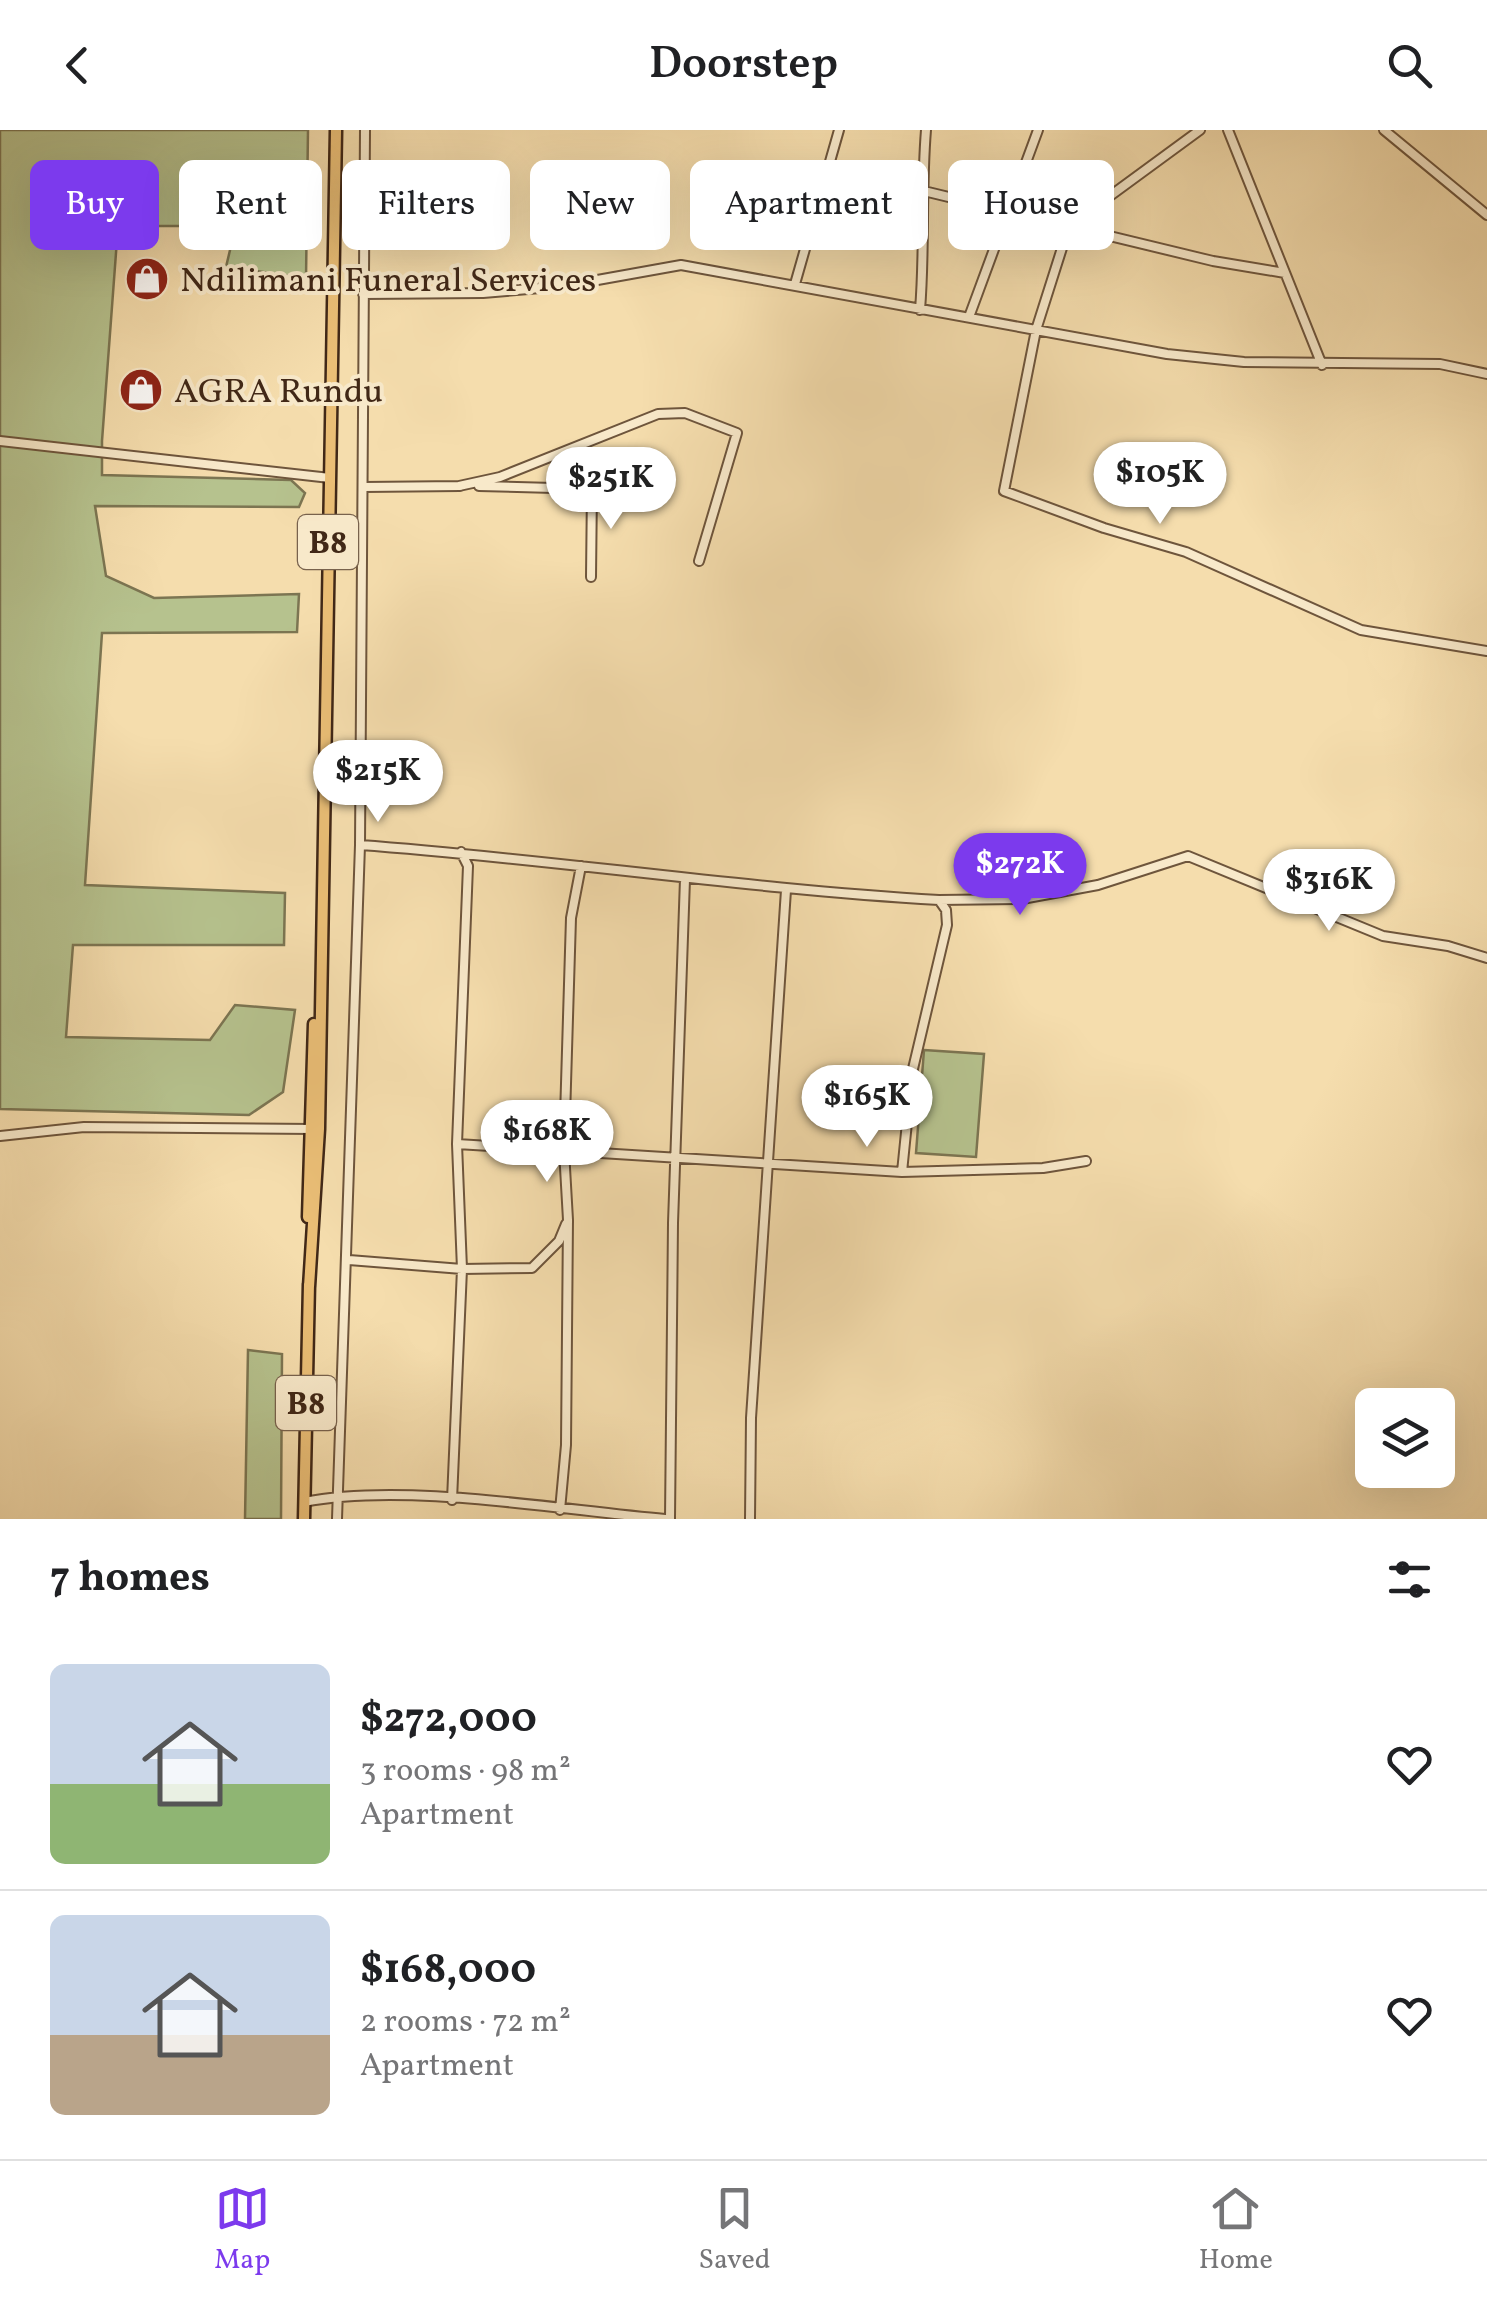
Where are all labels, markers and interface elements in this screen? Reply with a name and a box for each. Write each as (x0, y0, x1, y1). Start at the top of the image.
text: Doorstep (649, 34, 838, 97)
icon: back (50, 38, 105, 93)
icon: search (1382, 38, 1437, 93)
chip: Buy (30, 160, 159, 250)
chip: Rent (179, 160, 322, 250)
chip: Filters (342, 160, 510, 250)
chip: New (530, 160, 670, 250)
chip: Apartment (690, 160, 928, 250)
chip: House (948, 160, 1114, 250)
shop icon: Ndilimani Funeral Services (124, 256, 170, 302)
place label: Ndilimani Funeral Services (180, 258, 596, 306)
shop icon: AGRA Rundu (118, 367, 164, 413)
place label: AGRA Rundu (174, 369, 383, 417)
pin: $105K (1090, 442, 1230, 527)
pin: $251K (541, 447, 681, 532)
text: $105K (1116, 452, 1204, 496)
text: $251K (568, 457, 654, 501)
road number: B8 (298, 515, 358, 569)
pin: $215K (308, 740, 448, 825)
text: $215K (335, 750, 421, 794)
pin: $272K (950, 833, 1090, 918)
text: $272K (976, 843, 1064, 887)
pin: $316K (1259, 849, 1399, 934)
text: $316K (1285, 859, 1373, 903)
pin: $165K (797, 1065, 937, 1150)
text: $165K (824, 1075, 910, 1119)
pin: $168K (477, 1100, 617, 1185)
text: $168K (503, 1110, 591, 1154)
road number: B8 (276, 1376, 336, 1430)
map controls (1355, 1388, 1455, 1488)
button: layers (1355, 1388, 1455, 1488)
text: 7 homes (50, 1550, 210, 1609)
icon: filters (1382, 1552, 1437, 1607)
text: $272,000 (360, 1691, 537, 1750)
icon: home (130, 1704, 250, 1824)
icon: heart (1382, 1737, 1437, 1792)
text: 3 rooms · 98 m² (360, 1750, 571, 1794)
text: Apartment (360, 1794, 514, 1838)
text: $168,000 (360, 1942, 536, 2001)
icon: home (130, 1955, 250, 2075)
icon: heart (1382, 1988, 1437, 2043)
text: 2 rooms · 72 m² (360, 2001, 571, 2045)
text: Apartment (360, 2045, 514, 2089)
tab: Map (214, 2181, 270, 2280)
tab: Saved (698, 2181, 771, 2280)
tab: Home (1199, 2181, 1273, 2280)

